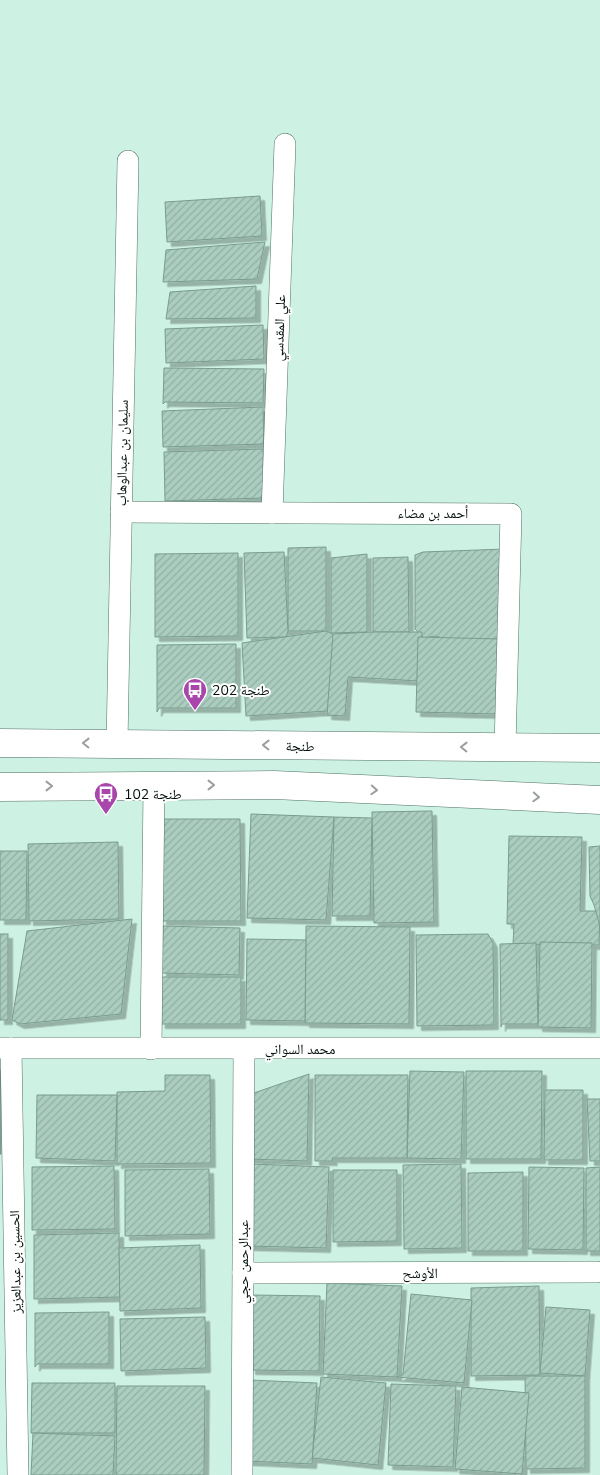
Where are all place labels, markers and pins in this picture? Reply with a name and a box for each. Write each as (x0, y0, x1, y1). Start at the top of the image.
bus stop icon: طنجة 202 (182, 677, 208, 711)
place label: طنجة 202 (212, 681, 270, 700)
bus stop icon: طنجة 102 (93, 781, 119, 815)
place label: طنجة 102 (124, 785, 182, 804)

